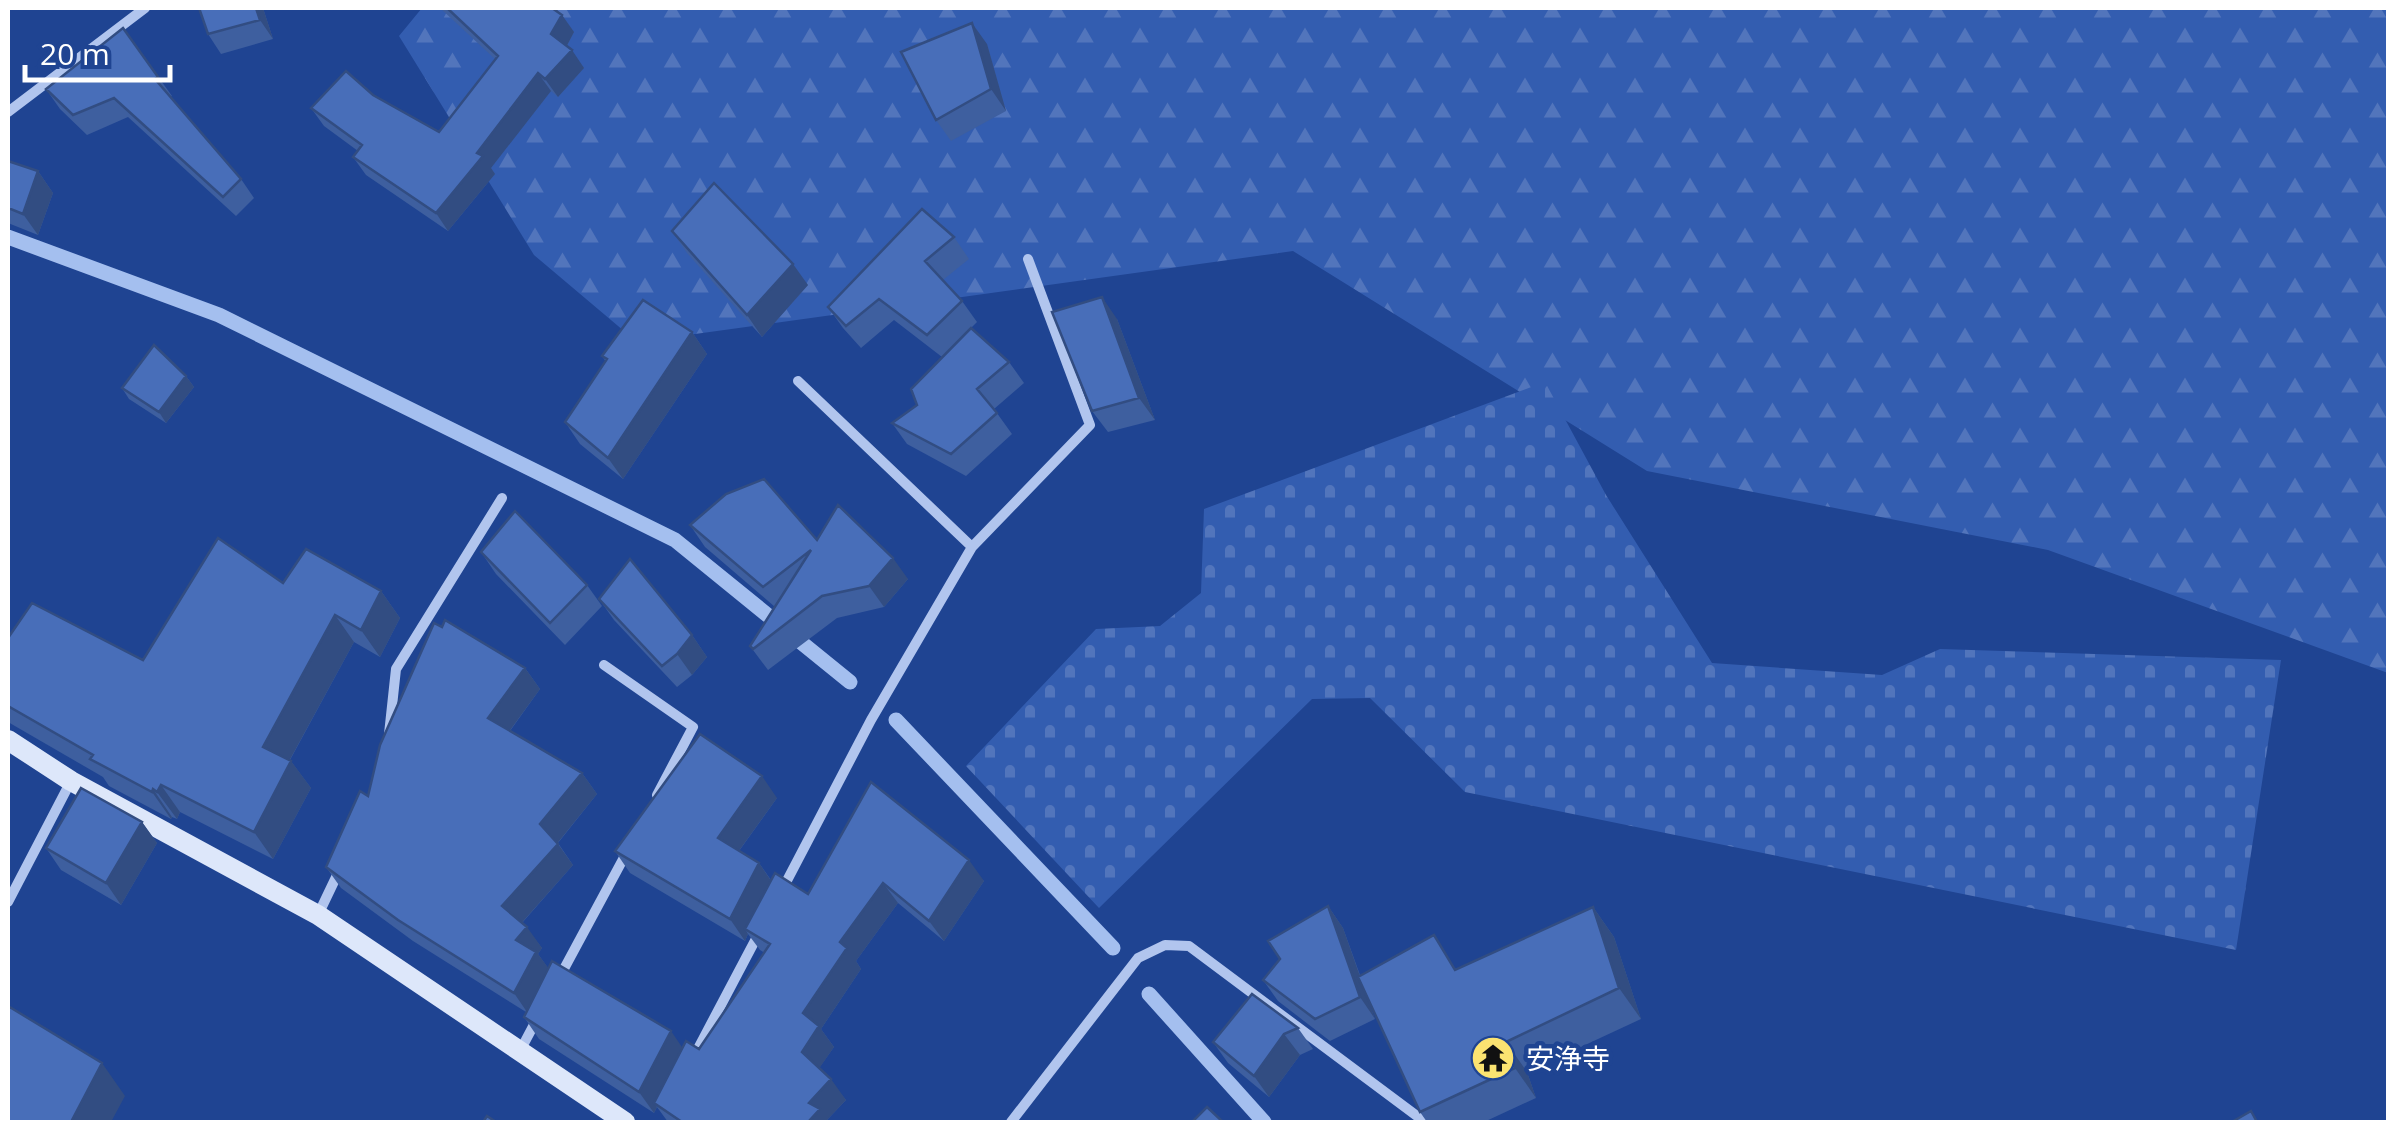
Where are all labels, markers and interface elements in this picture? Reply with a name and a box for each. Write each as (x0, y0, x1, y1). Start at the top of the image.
scale bar (25, 20, 170, 82)
text: 20 m (40, 33, 110, 74)
temple icon: 安浄寺 (1470, 1035, 1516, 1081)
place label: 安浄寺 (1526, 1039, 1610, 1077)

